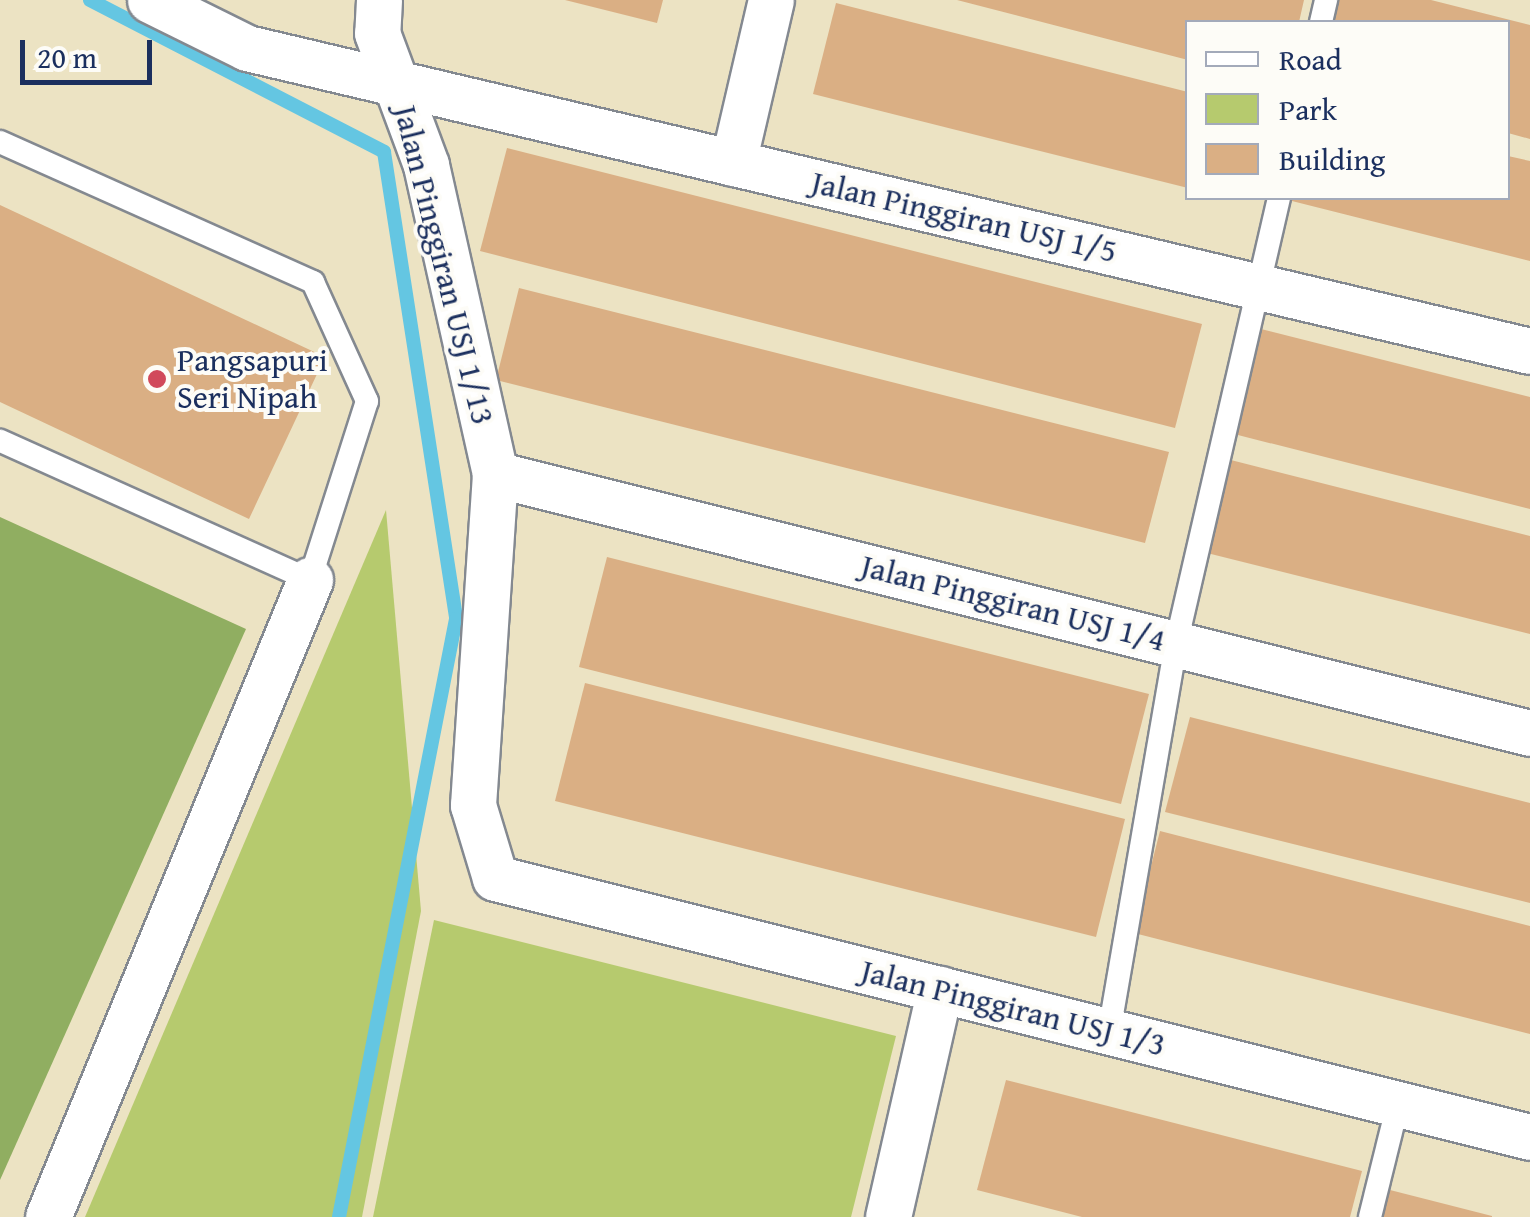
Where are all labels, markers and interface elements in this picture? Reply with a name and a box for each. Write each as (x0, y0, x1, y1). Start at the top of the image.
scale bar (25, 20, 158, 82)
legend (1185, 20, 1510, 200)
text: 20 m (37, 35, 97, 79)
text: Road (1279, 37, 1342, 81)
text: Park (1279, 87, 1337, 131)
street label: Jalan Pinggiran USJ 1/13 (386, 101, 502, 429)
text: Building (1279, 137, 1385, 181)
street label: Jalan Pinggiran USJ 1/5 (808, 163, 1120, 271)
place label: Pangsapuri Seri Nipah (177, 342, 328, 417)
marker: Pangsapuri Seri Nipah (146, 368, 168, 390)
street label: Jalan Pinggiran USJ 1/4 (857, 547, 1169, 659)
street label: Jalan Pinggiran USJ 1/3 (857, 952, 1169, 1064)

